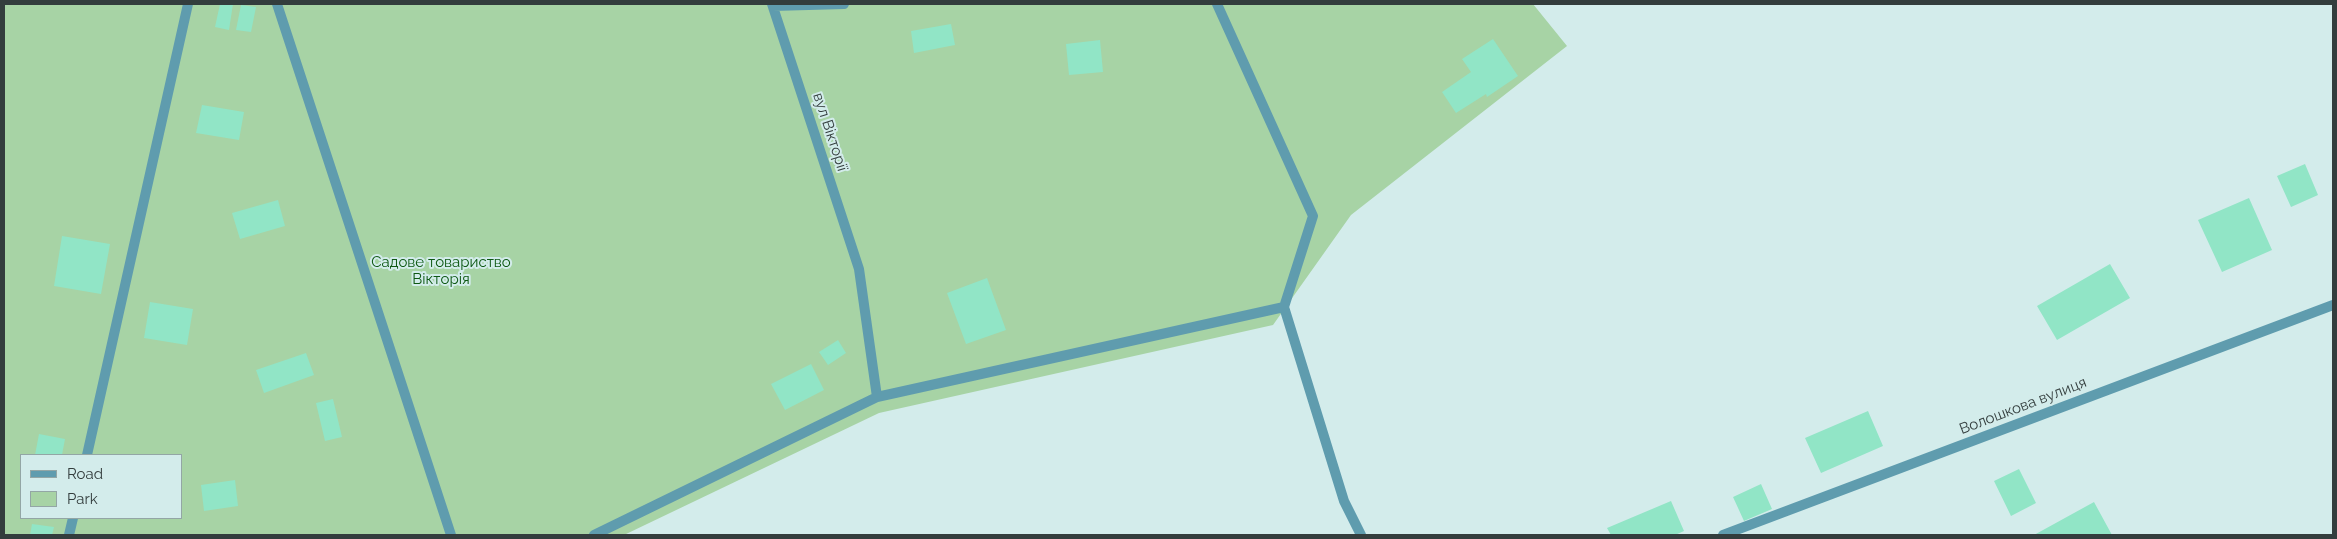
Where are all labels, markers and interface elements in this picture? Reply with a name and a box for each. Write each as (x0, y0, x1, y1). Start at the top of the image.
street label: вул Вікторії (809, 90, 851, 174)
park label: Садове товариство Вікторія (371, 253, 511, 288)
street label: Волошкова вулиця (1957, 373, 2089, 439)
legend (20, 454, 182, 519)
text: Road (67, 465, 103, 483)
text: Park (67, 490, 98, 508)

